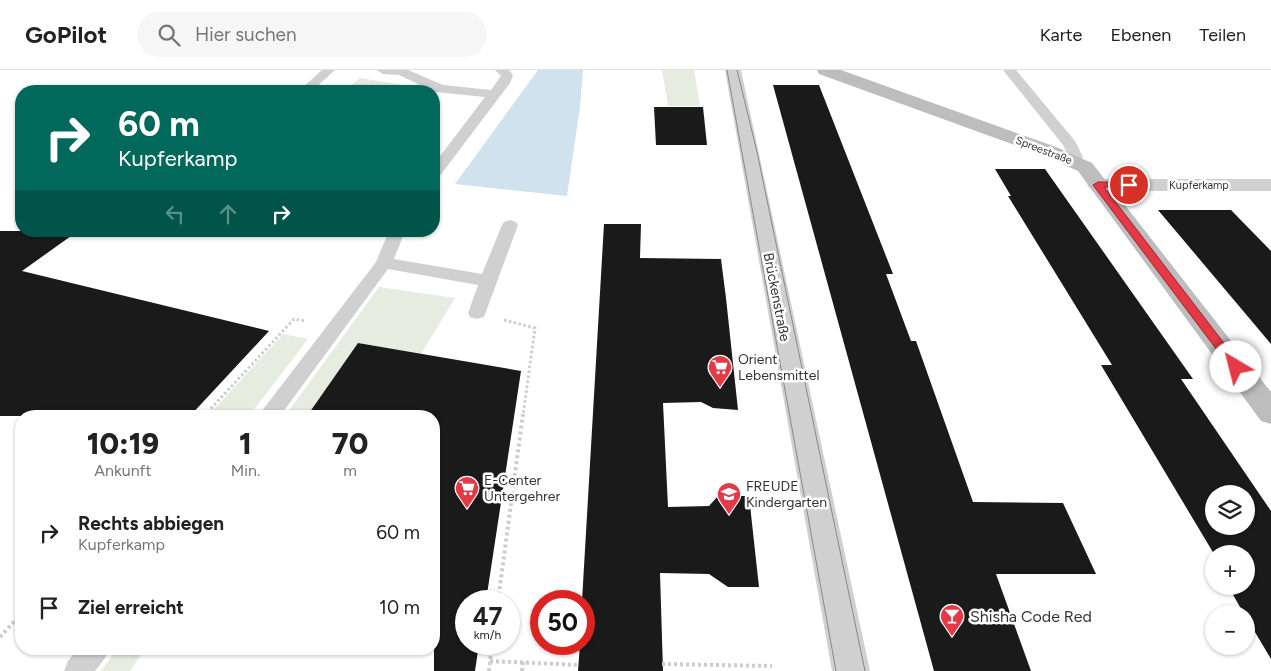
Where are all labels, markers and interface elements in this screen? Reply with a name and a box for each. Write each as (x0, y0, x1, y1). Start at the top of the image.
search box (137, 12, 487, 57)
text: GoPilot (25, 20, 107, 49)
icon: search (155, 21, 183, 49)
text: Hier suchen (195, 23, 297, 46)
text: Karte (1040, 24, 1082, 46)
text: Ebenen (1110, 24, 1171, 46)
text: Teilen (1199, 24, 1246, 46)
text: 60 m (118, 103, 200, 145)
icon: right (35, 105, 100, 170)
street label: Spreestraße (1014, 134, 1074, 167)
text: Kupferkamp (118, 145, 238, 172)
pin (1108, 164, 1150, 206)
icon: arrive (1115, 171, 1143, 199)
street label: Kupferkamp (1169, 179, 1229, 192)
icon: left (161, 200, 189, 228)
icon: ahead (214, 200, 242, 228)
icon: right (267, 200, 295, 228)
street label: Brückenstraße (760, 251, 794, 343)
position arrow (1209, 340, 1261, 392)
place label: Orient Lebensmittel (738, 351, 820, 384)
supermarket icon: Orient Lebensmittel (707, 354, 733, 388)
text: 10:19 (87, 425, 159, 462)
text: 1 (239, 425, 252, 462)
text: 70 (332, 425, 368, 462)
text: Ankunft (94, 461, 152, 480)
text: Min. (231, 461, 260, 480)
text: m (343, 461, 357, 480)
place label: E-Center Untergehrer (484, 472, 560, 505)
supermarket icon: E-Center Untergehrer (454, 475, 480, 509)
place label: FREUDE Kindergarten (746, 478, 827, 511)
school or university icon: FREUDE Kindergarten (716, 481, 742, 515)
map controls (1205, 485, 1255, 655)
button: layers (1205, 485, 1255, 535)
text: Rechts abbiegen (78, 512, 224, 535)
icon: right (35, 519, 63, 547)
text: 60 m (376, 521, 420, 544)
text: Kupferkamp (78, 535, 165, 554)
button: + (1205, 545, 1255, 595)
speed limit sign: 50 (530, 590, 595, 655)
icon: arrive (35, 594, 63, 622)
text: Ziel erreicht (78, 596, 184, 619)
text: 10 m (379, 596, 420, 619)
text: 47 (473, 601, 502, 631)
bar icon: Shisha Code Red (939, 603, 965, 637)
button: − (1205, 605, 1255, 655)
place label: Shisha Code Red (970, 607, 1092, 626)
text: km/h (474, 628, 501, 642)

